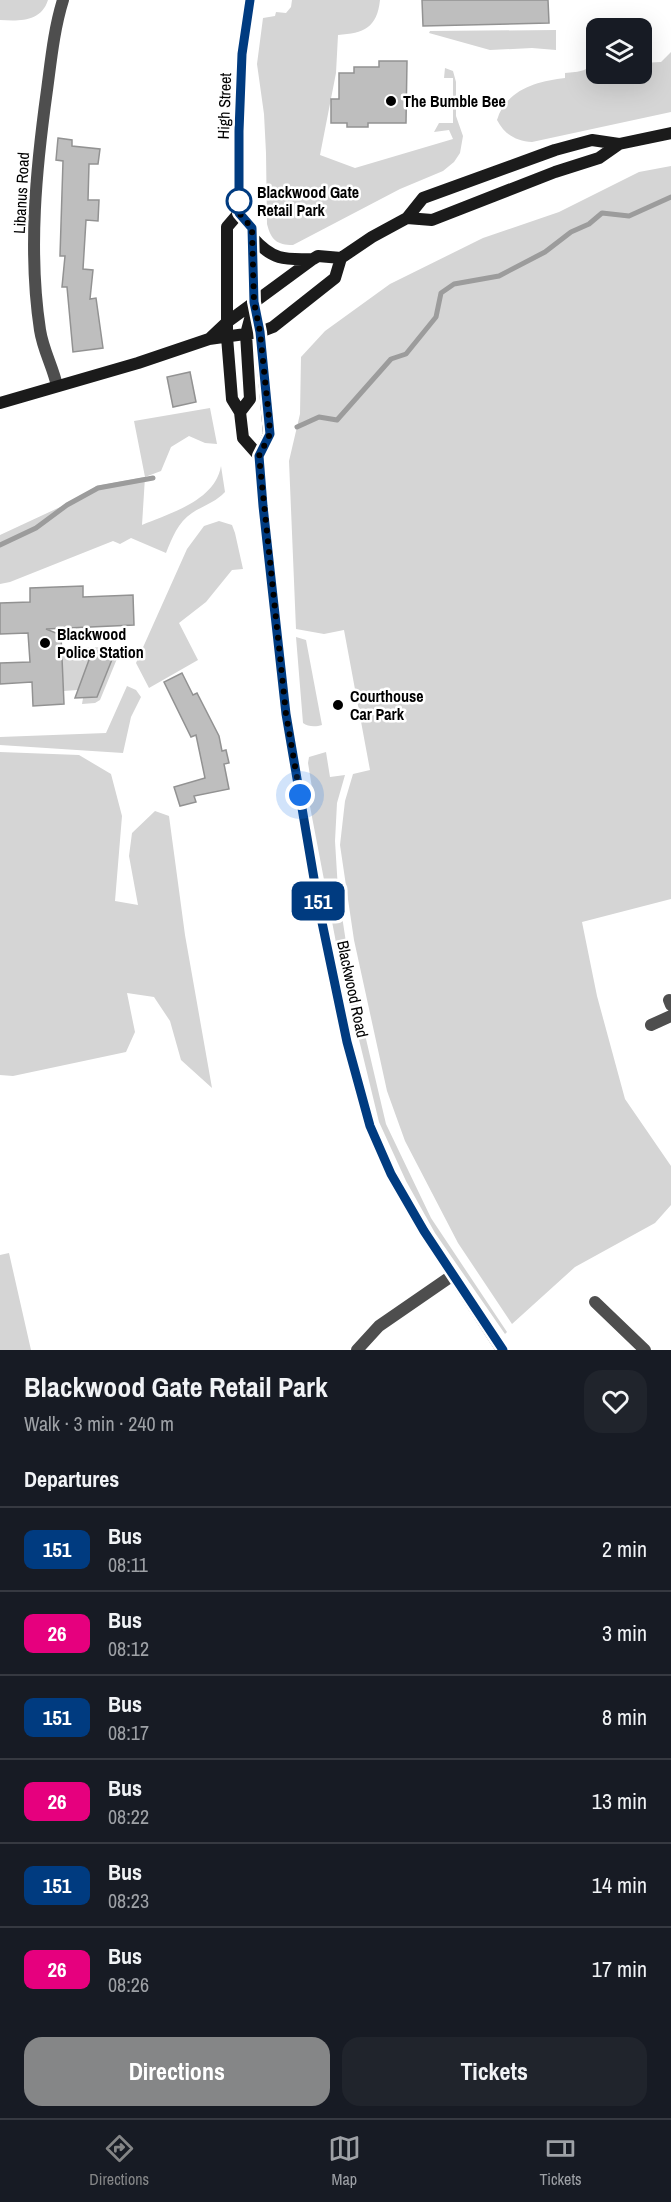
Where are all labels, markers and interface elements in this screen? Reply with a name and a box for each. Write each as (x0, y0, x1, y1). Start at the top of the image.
map controls (586, 18, 652, 84)
button: layers (586, 18, 652, 84)
street label: High Street (212, 72, 236, 140)
place label: The Bumble Bee (403, 90, 506, 112)
marker: The Bumble Bee (384, 94, 398, 108)
street label: Libanus Road (8, 152, 34, 234)
place label: Blackwood Gate Retail Park (257, 181, 359, 221)
marker: Blackwood Gate Retail Park (226, 188, 252, 214)
place label: Blackwood Police Station (57, 623, 144, 663)
marker: Blackwood Police Station (38, 636, 52, 650)
place label: Courthouse Car Park (350, 685, 424, 725)
marker: Courthouse Car Park (331, 698, 345, 712)
your location (285, 780, 315, 810)
line badge: 151 (284, 882, 352, 920)
text: 151 (304, 887, 332, 916)
street label: Blackwood Road (332, 939, 374, 1039)
text: Blackwood Gate Retail Park (24, 1368, 328, 1406)
button: heart (584, 1370, 647, 1433)
text: Walk · 3 min · 240 m (24, 1410, 174, 1437)
text: Departures (24, 1464, 119, 1494)
text: Bus (108, 1521, 142, 1551)
text: 2 min (602, 1534, 647, 1564)
text: 151 (43, 1535, 71, 1564)
text: 08:11 (108, 1551, 148, 1578)
text: Bus (108, 1605, 142, 1635)
text: 3 min (602, 1618, 647, 1648)
text: 26 (47, 1619, 67, 1648)
text: 08:12 (108, 1635, 149, 1662)
text: Bus (108, 1689, 142, 1719)
text: 8 min (602, 1702, 647, 1732)
text: 151 (43, 1703, 71, 1732)
text: 08:17 (108, 1719, 149, 1746)
text: Bus (108, 1773, 142, 1803)
text: 13 min (592, 1786, 647, 1816)
text: 26 (47, 1787, 67, 1816)
text: 08:22 (108, 1803, 149, 1830)
text: Bus (108, 1857, 142, 1887)
text: 14 min (592, 1870, 647, 1900)
text: 151 (43, 1871, 71, 1900)
text: 08:23 (108, 1887, 149, 1914)
text: Bus (108, 1941, 142, 1971)
text: 17 min (592, 1954, 647, 1984)
text: 26 (47, 1955, 67, 1984)
text: 08:26 (108, 1971, 149, 1998)
button: Directions (24, 2037, 330, 2106)
button: Tickets (342, 2037, 647, 2106)
tab: Directions (89, 2132, 149, 2190)
tab: Map (328, 2132, 361, 2190)
tab: Tickets (540, 2132, 582, 2190)

